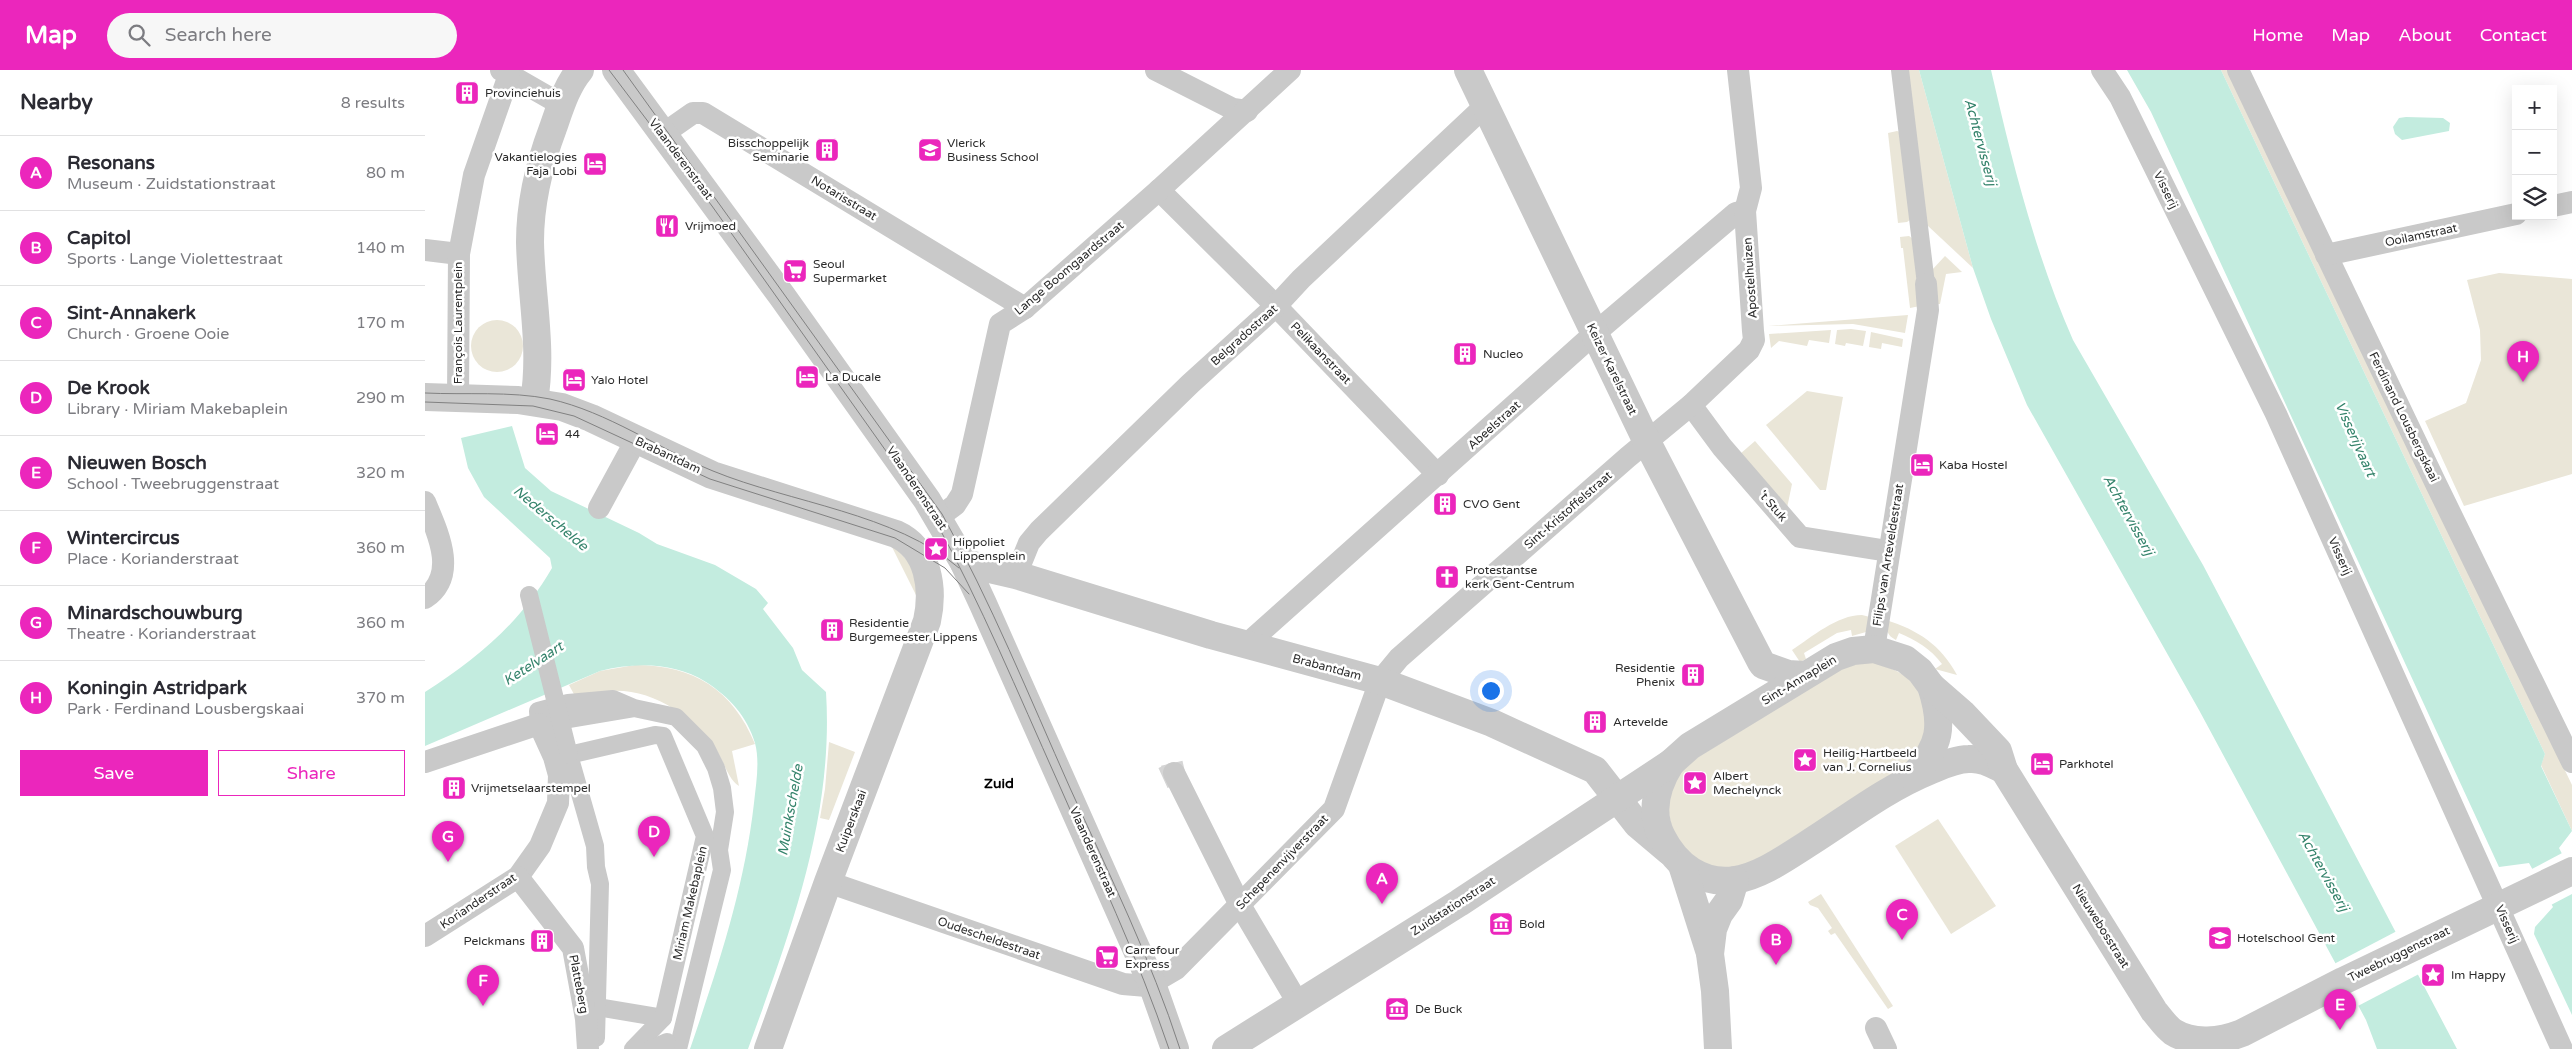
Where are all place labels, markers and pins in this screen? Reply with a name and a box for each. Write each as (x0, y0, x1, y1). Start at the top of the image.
building icon: Provinciehuis (454, 80, 480, 106)
place label: Provinciehuis (485, 86, 561, 100)
place label: Bisschoppelijk Seminarie (728, 136, 809, 164)
place label: Vlerick Business School (947, 136, 1039, 164)
building icon: Bisschoppelijk Seminarie (814, 137, 840, 163)
school or university icon: Vlerick Business School (917, 137, 943, 163)
place label: Vakantielogies Faja Lobi (494, 150, 577, 178)
hotel icon: Vakantielogies Faja Lobi (582, 151, 608, 177)
restaurant icon: Vrijmoed (654, 213, 680, 239)
place label: Vrijmoed (685, 219, 736, 233)
place label: Seoul Supermarket (813, 257, 887, 285)
supermarket icon: Seoul Supermarket (782, 258, 808, 284)
building icon: Nucleo (1452, 341, 1478, 367)
pin: H (2507, 341, 2539, 382)
place label: Nucleo (1483, 347, 1523, 361)
hotel icon: La Ducale (794, 364, 820, 390)
hotel icon: Yalo Hotel (561, 367, 587, 393)
place label: La Ducale (825, 370, 881, 384)
place label: Yalo Hotel (591, 373, 648, 387)
hotel icon: 44 (534, 421, 560, 447)
place label: 44 (565, 427, 581, 441)
hotel icon: Kaba Hostel (1909, 452, 1935, 478)
place label: Kaba Hostel (1939, 458, 2007, 472)
building icon: CVO Gent (1432, 491, 1458, 517)
place label: CVO Gent (1463, 497, 1520, 511)
place label: Hippoliet Lippensplein (953, 535, 1026, 563)
place icon: Hippoliet Lippensplein (923, 536, 949, 562)
place label: Protestantse kerk Gent-Centrum (1465, 563, 1575, 591)
church icon: Protestantse kerk Gent-Centrum (1434, 564, 1460, 590)
place label: Residentie Burgemeester Lippens (849, 616, 978, 644)
building icon: Residentie Burgemeester Lippens (819, 617, 845, 643)
place label: Residentie Phenix (1615, 661, 1675, 689)
building icon: Residentie Phenix (1680, 662, 1706, 688)
building icon: Artevelde (1582, 709, 1608, 735)
place label: Artevelde (1613, 715, 1668, 729)
place label: Heilig-Hartbeeld van J. Cornelius (1823, 746, 1917, 774)
place icon: Heilig-Hartbeeld van J. Cornelius (1792, 747, 1818, 773)
hotel icon: Parkhotel (2029, 751, 2055, 777)
place label: Parkhotel (2059, 757, 2113, 771)
place label: Albert Mechelynck (1713, 769, 1782, 797)
place icon: Albert Mechelynck (1682, 770, 1708, 796)
building icon: Vrijmetselaarstempel (441, 775, 467, 801)
place label: Vrijmetselaarstempel (471, 781, 591, 795)
pin: D (638, 816, 670, 857)
pin: G (432, 821, 464, 862)
pin: A (1366, 863, 1398, 904)
pin: C (1886, 899, 1918, 940)
museum icon: Bold (1488, 911, 1514, 937)
place label: Bold (1519, 917, 1545, 931)
pin: B (1760, 924, 1792, 965)
school or university icon: Hotelschool Gent (2207, 925, 2233, 951)
building icon: Pelckmans (529, 928, 555, 954)
place label: Hotelschool Gent (2237, 931, 2336, 945)
place label: Pelckmans (464, 934, 525, 948)
place label: Carrefour Express (1125, 943, 1180, 971)
supermarket icon: Carrefour Express (1094, 944, 1120, 970)
place icon: Im Happy (2420, 962, 2446, 988)
pin: F (467, 965, 499, 1006)
place label: Im Happy (2451, 968, 2506, 982)
pin: E (2324, 989, 2356, 1030)
museum icon: De Buck (1384, 996, 1410, 1022)
place label: De Buck (1415, 1002, 1463, 1016)

